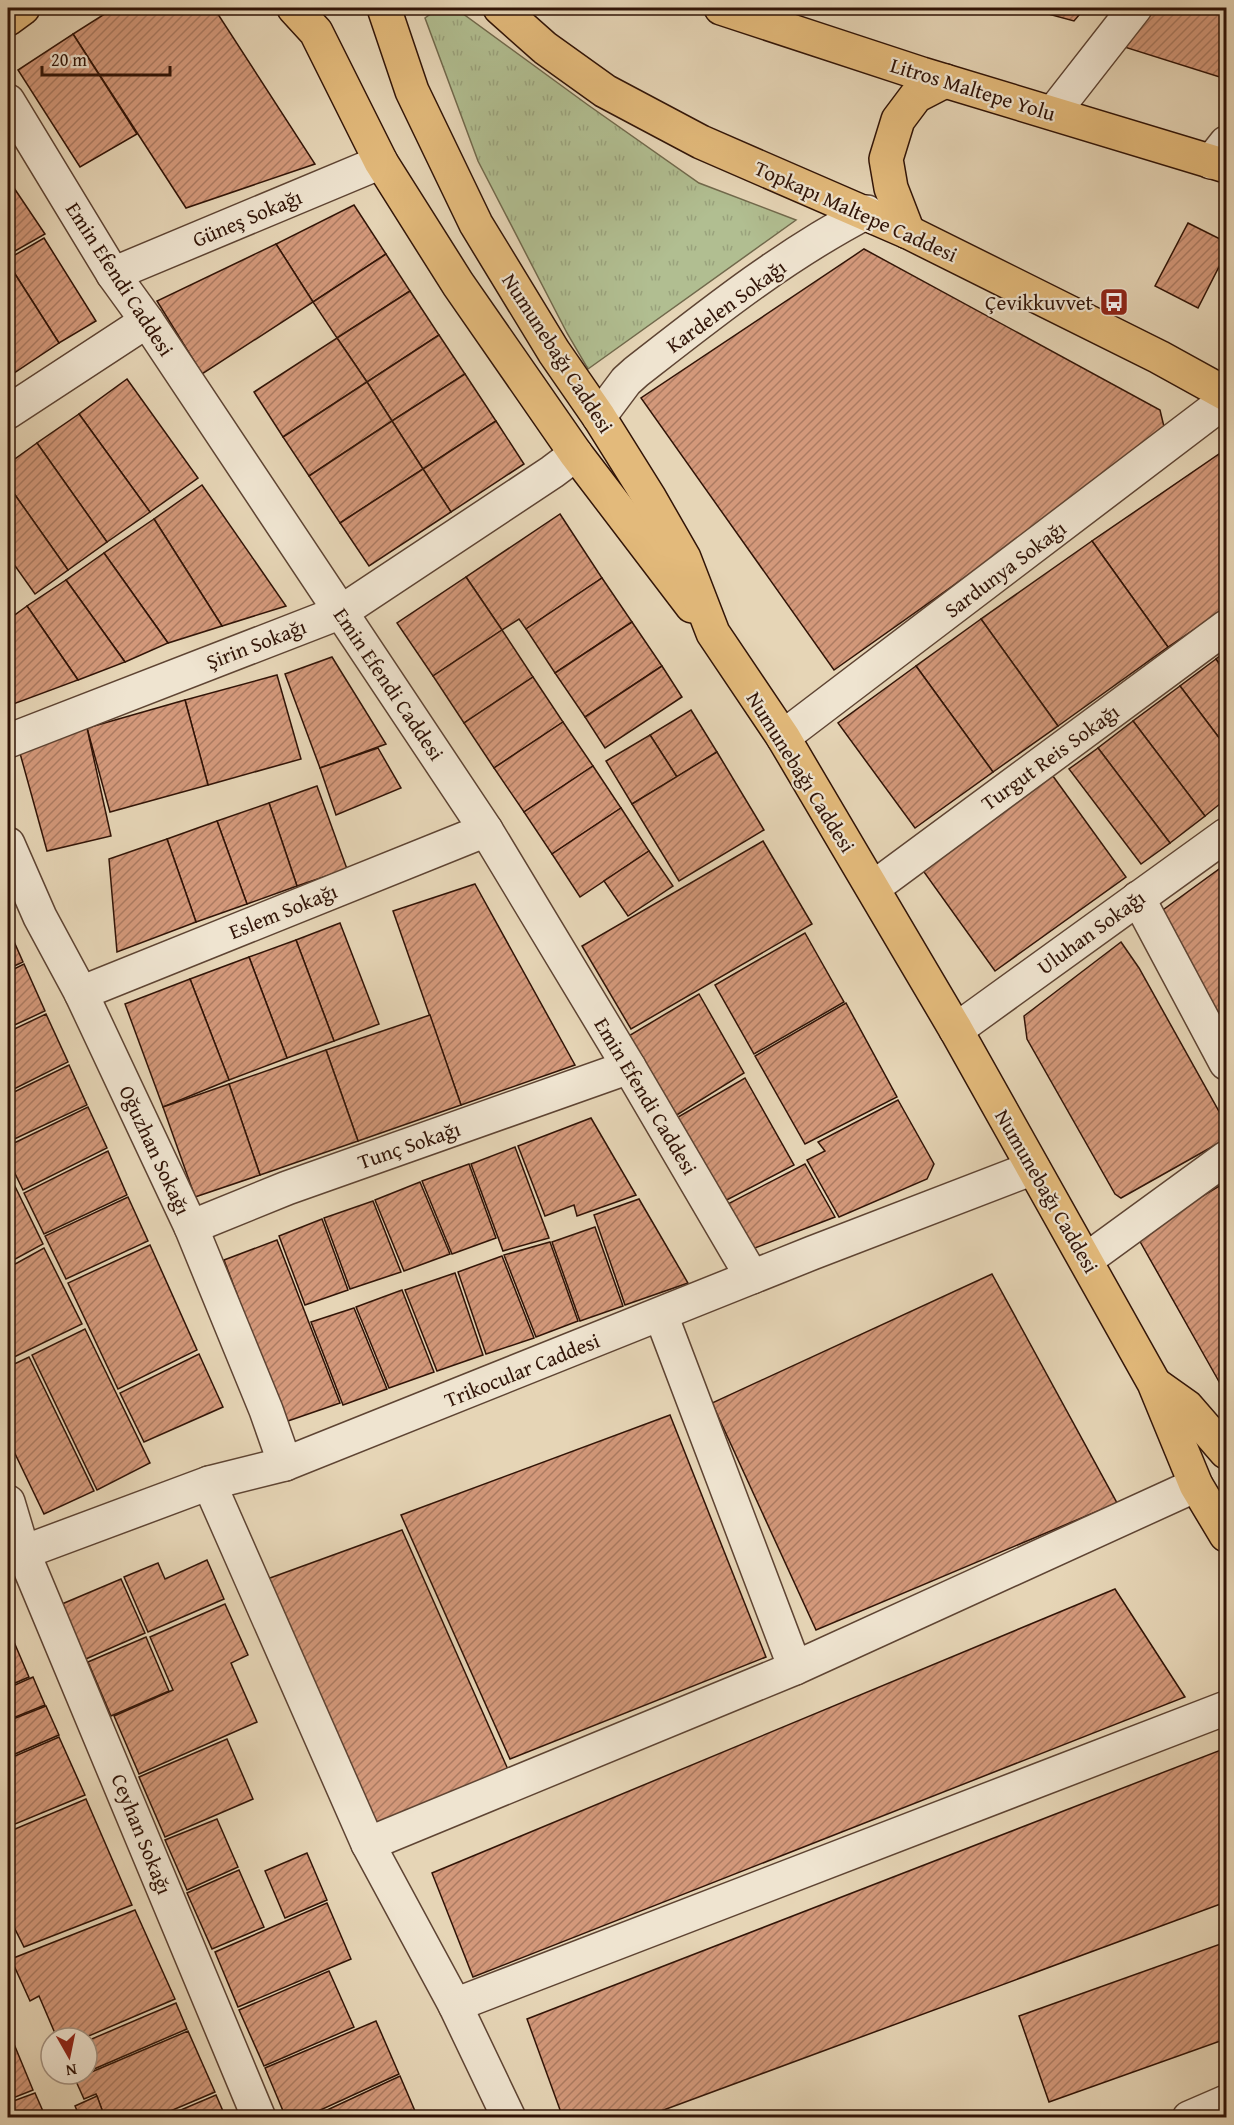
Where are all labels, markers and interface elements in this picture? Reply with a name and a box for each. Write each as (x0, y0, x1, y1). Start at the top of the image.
scale bar (42, 39, 170, 77)
text: 20 m (51, 46, 87, 73)
street label: Litros Maltepe Yolu (887, 49, 1060, 129)
street label: Topkapı Maltepe Caddesi (749, 152, 963, 270)
street label: Güneş Sokağı (187, 181, 307, 255)
street label: Emin Efendi Caddesi (58, 196, 182, 362)
street label: Kardelen Sokağı (659, 252, 793, 360)
street label: Numunebağı Caddesi (495, 267, 621, 439)
bus stop icon: Çevikkuvvet (1098, 286, 1130, 318)
place label: Çevikkuvvet (985, 287, 1094, 318)
street label: Sardunya Sokağı (938, 513, 1073, 625)
street label: Emin Efendi Caddesi (326, 601, 452, 767)
street label: Şirin Sokağı (201, 611, 311, 677)
street label: Numunebağı Caddesi (739, 685, 863, 859)
street label: Turgut Reis Sokağı (974, 696, 1126, 818)
street label: Eslem Sokağı (224, 875, 342, 947)
street label: Uluhan Sokağı (1030, 882, 1152, 982)
street label: Emin Efendi Caddesi (587, 1011, 705, 1181)
street label: Oğuzhan Sokağı (111, 1080, 199, 1220)
street label: Numunebağı Caddesi (987, 1103, 1107, 1279)
street label: Tunç Sokağı (353, 1113, 465, 1177)
street label: Trikocular Caddesi (440, 1325, 604, 1415)
street label: Ceyhan Sokağı (104, 1769, 180, 1899)
north arrow (39, 2026, 99, 2086)
text: N (64, 2058, 79, 2084)

